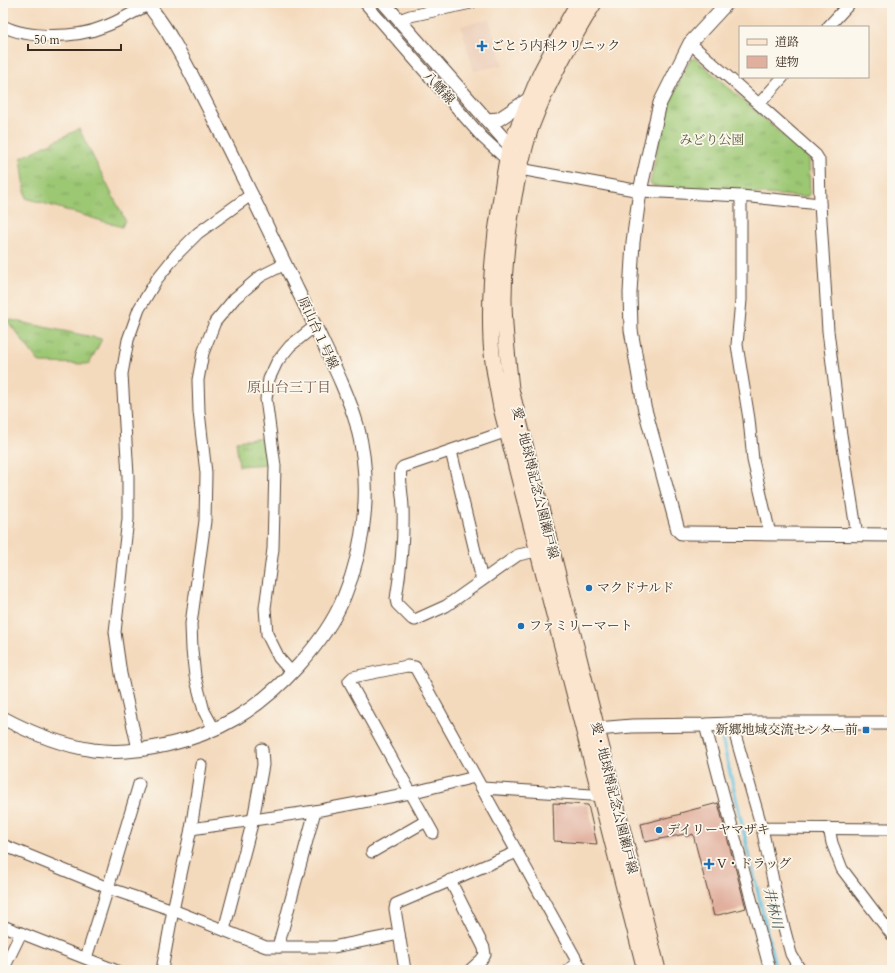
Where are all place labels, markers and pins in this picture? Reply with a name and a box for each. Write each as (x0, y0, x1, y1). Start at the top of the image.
place label: ごとう内科クリニック (491, 37, 620, 55)
marker: ごとう内科クリニック (476, 40, 488, 52)
place label: マクドナルド (597, 579, 674, 597)
marker: マクドナルド (584, 583, 594, 593)
place label: ファミリーマート (529, 617, 633, 635)
marker: ファミリーマート (516, 621, 526, 631)
place label: 新郷地域交流センター前 (716, 721, 858, 739)
marker: 新郷地域交流センター前 (861, 725, 871, 735)
place label: デイリーヤマザキ (667, 821, 770, 839)
marker: デイリーヤマザキ (654, 825, 664, 835)
place label: V・ドラッグ (717, 855, 791, 873)
marker: V・ドラッグ (704, 859, 714, 869)

